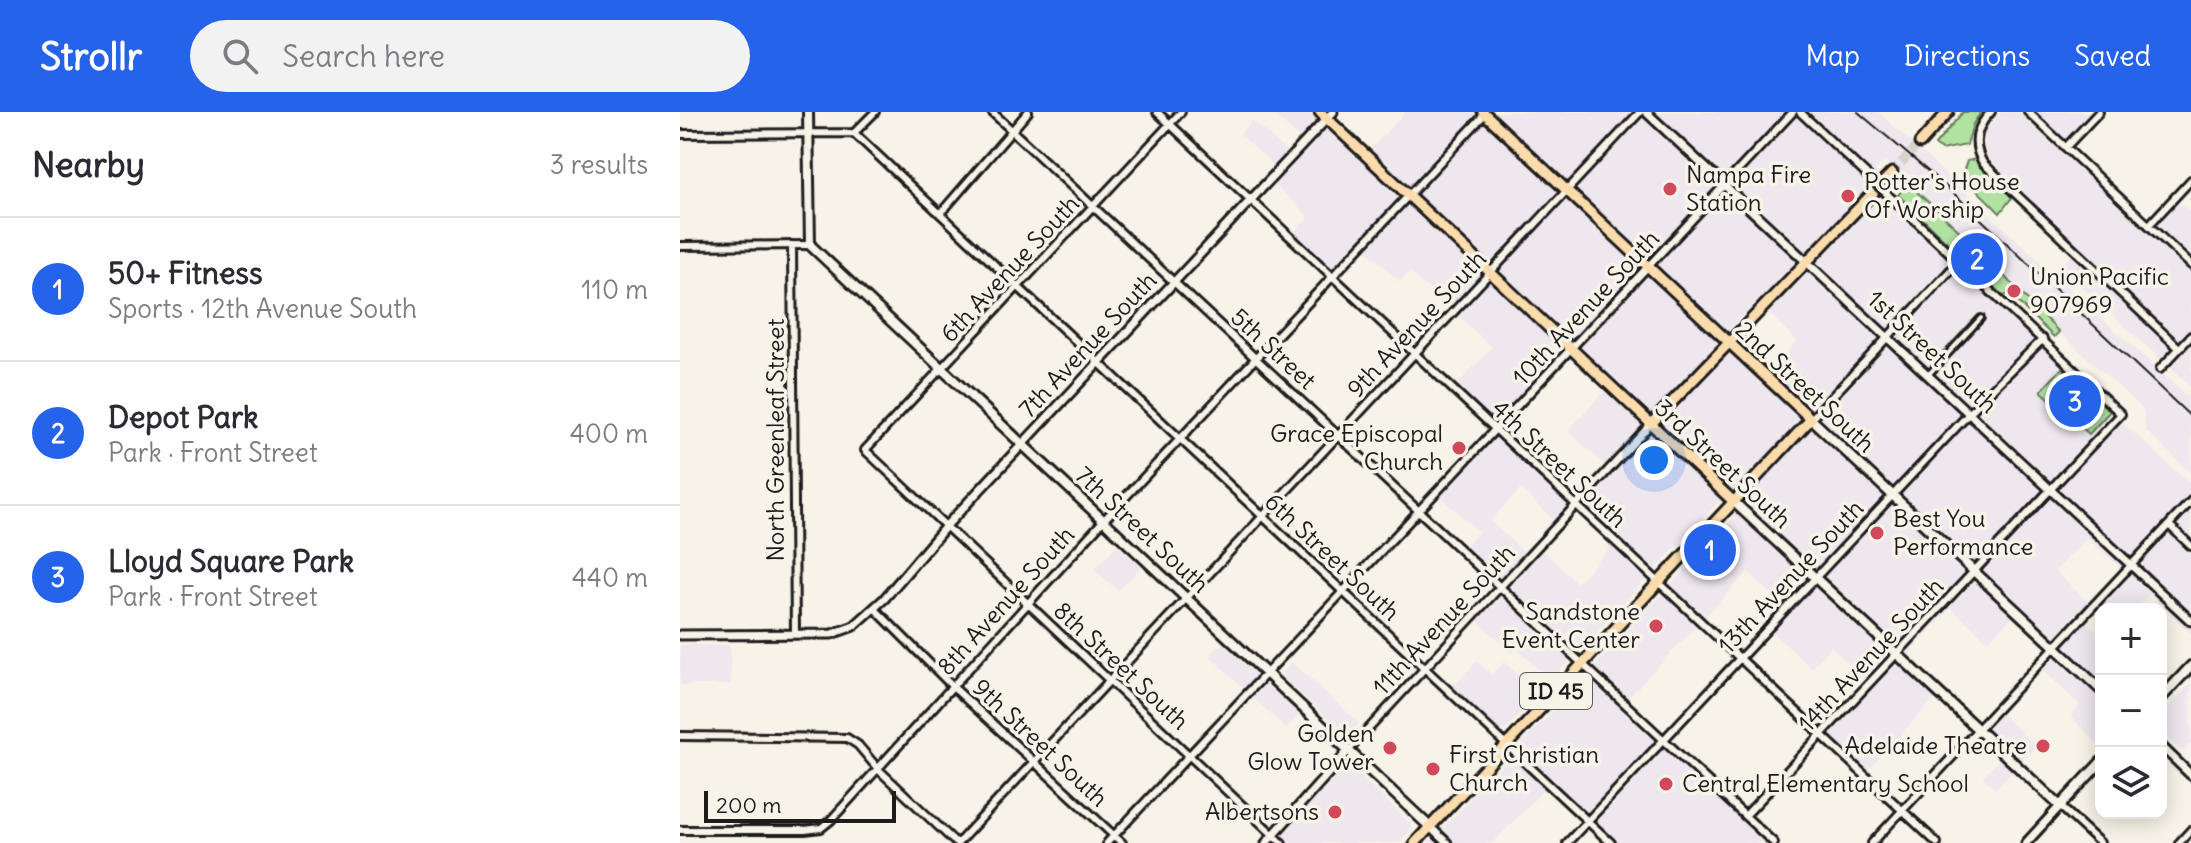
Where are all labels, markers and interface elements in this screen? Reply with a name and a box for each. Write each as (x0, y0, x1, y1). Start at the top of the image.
search box (190, 20, 750, 92)
text: Strollr (40, 33, 142, 80)
icon: search (218, 34, 262, 78)
text: Search here (282, 37, 445, 75)
text: Map (1805, 38, 1860, 74)
text: Directions (1904, 38, 2030, 74)
text: Saved (2074, 38, 2151, 74)
text: Nearby (32, 143, 145, 186)
text: 3 results (550, 148, 648, 181)
place label: Nampa Fire Station (1686, 159, 1811, 217)
place label: Potter's House Of Worship (1864, 166, 2020, 224)
marker: Nampa Fire Station (1661, 180, 1679, 198)
marker: Potter's House Of Worship (1839, 187, 1857, 205)
street label: 6th Avenue South (933, 188, 1085, 348)
street label: 10th Avenue South (1505, 223, 1665, 391)
pin: 2 (1951, 229, 2003, 289)
street label: 9th Avenue South (1340, 243, 1492, 403)
text: 50+ Fitness (108, 254, 263, 292)
place label: Union Pacific 907969 (2030, 261, 2169, 319)
street label: 7th Avenue South (1012, 265, 1162, 423)
text: 1 (53, 273, 63, 306)
text: 110 m (581, 273, 648, 306)
marker: Union Pacific 907969 (2005, 282, 2023, 300)
street label: 1st Street South (1861, 283, 2004, 419)
text: Sports · 12th Avenue South (108, 292, 417, 325)
street label: 5th Street (1225, 301, 1322, 395)
street label: 2nd Street South (1730, 314, 1882, 458)
street label: North Greenleaf Street (760, 318, 790, 562)
pin: 3 (2049, 371, 2101, 431)
street label: 3rd Street South (1649, 392, 1798, 534)
street label: 4th Street South (1486, 393, 1634, 534)
text: Depot Park (108, 398, 258, 436)
text: 2 (51, 417, 65, 450)
text: 400 m (570, 417, 648, 450)
place label: Grace Episcopal Church (1270, 418, 1443, 476)
text: Park · Front Street (108, 436, 318, 469)
marker: Grace Episcopal Church (1450, 439, 1468, 457)
your location (1634, 440, 1674, 480)
street label: 7th Street South (1070, 460, 1216, 599)
street label: 6th Street South (1259, 486, 1407, 627)
street label: 13th Avenue South (1711, 493, 1869, 660)
place label: Best You Performance (1893, 503, 2033, 561)
street label: 8th Avenue South (930, 520, 1080, 681)
pin: 1 (1684, 520, 1736, 580)
marker: Best You Performance (1868, 524, 1886, 542)
street label: 11th Avenue South (1366, 538, 1521, 701)
text: Lloyd Square Park (108, 542, 354, 580)
text: 3 (51, 561, 65, 594)
text: 440 m (572, 561, 648, 594)
street label: 14th Avenue South (1791, 571, 1949, 738)
text: Park · Front Street (108, 580, 318, 613)
street label: 8th Street South (1048, 595, 1196, 736)
place label: Sandstone Event Center (1502, 596, 1640, 654)
map controls (2095, 603, 2167, 819)
button: + (2095, 603, 2167, 675)
marker: Sandstone Event Center (1647, 617, 1665, 635)
street label: 9th Street South (967, 672, 1115, 813)
road number: ID 45 (1520, 673, 1592, 709)
button: − (2095, 675, 2167, 747)
place label: Golden Glow Tower (1247, 718, 1374, 776)
place label: Adelaide Theatre (1844, 730, 2027, 760)
marker: Adelaide Theatre (2034, 737, 2052, 755)
marker: Golden Glow Tower (1381, 739, 1399, 757)
place label: First Christian Church (1449, 739, 1599, 797)
button: layers (2095, 747, 2167, 819)
marker: First Christian Church (1424, 760, 1442, 778)
place label: Central Elementary School (1682, 768, 1969, 798)
marker: Central Elementary School (1657, 775, 1675, 793)
scale bar (704, 787, 896, 823)
text: 200 m (716, 791, 782, 819)
place label: Albertsons (1205, 796, 1319, 826)
marker: Albertsons (1326, 803, 1344, 821)

